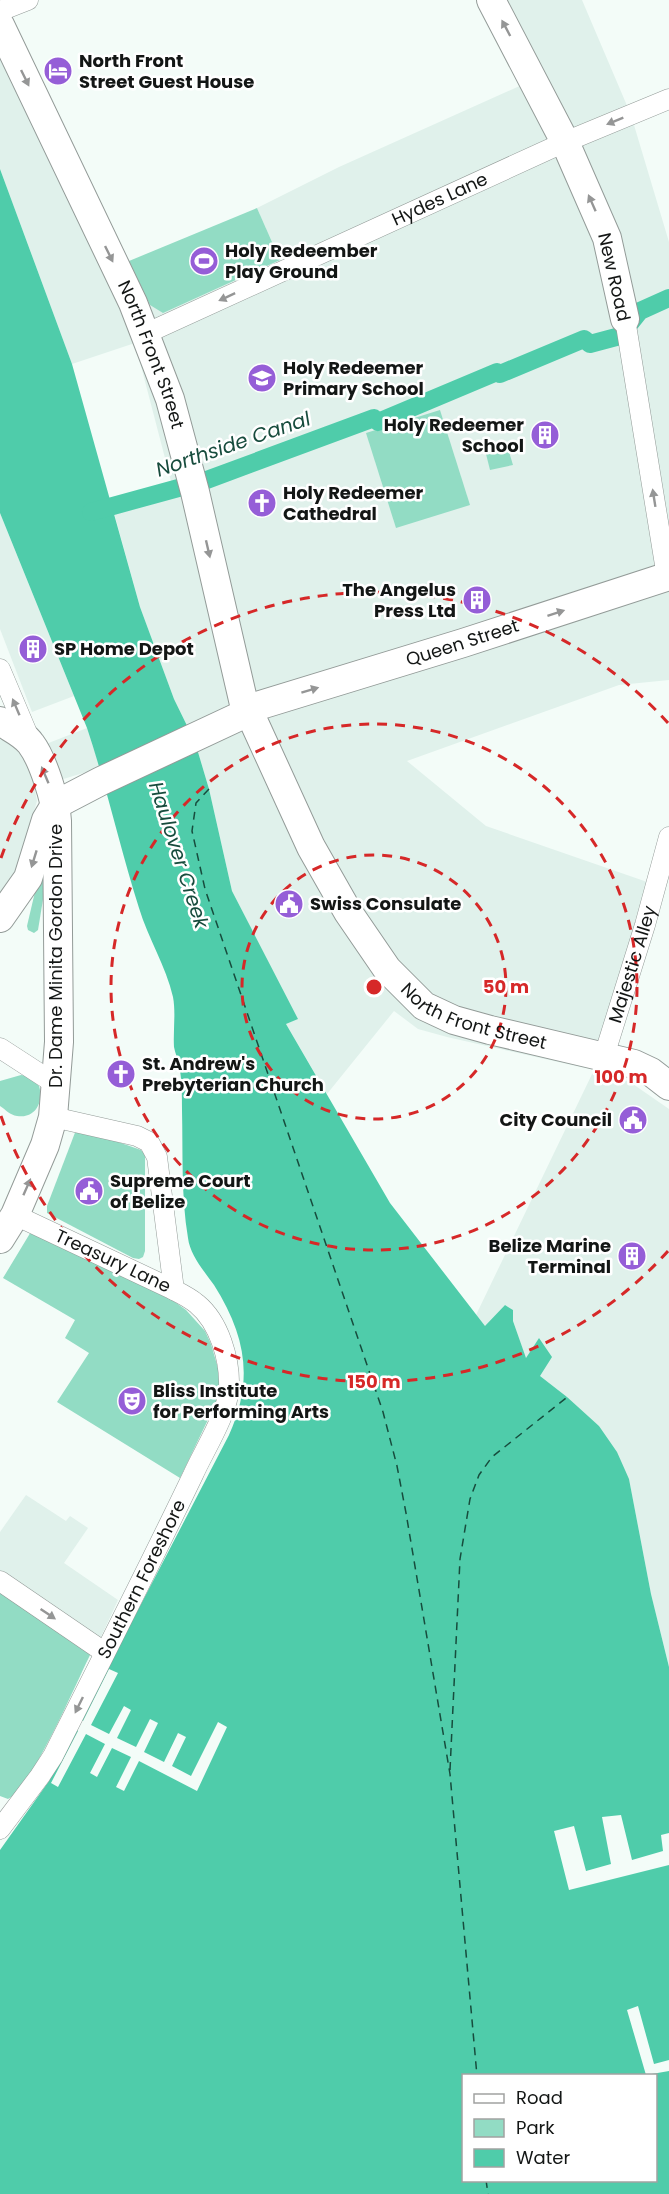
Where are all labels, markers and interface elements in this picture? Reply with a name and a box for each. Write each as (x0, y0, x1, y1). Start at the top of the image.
one-way arrow (501, 19, 511, 36)
place label: North Front Street Guest House (79, 48, 254, 94)
hotel icon: North Front Street Guest House (42, 55, 74, 87)
one-way arrow (20, 69, 30, 87)
one-way arrow (606, 117, 624, 126)
street label: Hydes Lane (388, 166, 491, 232)
one-way arrow (587, 194, 596, 212)
street label: New Road (592, 230, 637, 324)
place label: Holy Redeember Play Ground (225, 238, 378, 284)
one-way arrow (105, 245, 114, 262)
sports icon: Holy Redeember Play Ground (188, 245, 220, 277)
street label: North Front Street (112, 276, 190, 431)
one-way arrow (218, 292, 235, 301)
place label: Holy Redeemer Primary School (283, 355, 424, 401)
school or university icon: Holy Redeemer Primary School (246, 362, 278, 394)
water label: Northside Canal (152, 404, 314, 484)
place label: Holy Redeemer School (384, 412, 524, 458)
building icon: Holy Redeemer School (529, 419, 561, 451)
place label: Holy Redeemer Cathedral (283, 480, 423, 526)
church icon: Holy Redeemer Cathedral (246, 487, 278, 519)
one-way arrow (650, 488, 659, 507)
one-way arrow (203, 540, 213, 558)
place label: The Angelus Press Ltd (342, 577, 456, 623)
building icon: The Angelus Press Ltd (461, 584, 493, 616)
one-way arrow (547, 608, 565, 617)
street label: Queen Street (403, 613, 522, 672)
building icon: SP Home Depot (17, 633, 49, 665)
place label: SP Home Depot (54, 636, 194, 661)
one-way arrow (301, 685, 319, 694)
one-way arrow (11, 698, 21, 716)
one-way arrow (40, 765, 50, 783)
water label: Haulover Creek (142, 778, 216, 934)
street label: Dr. Dame Minita Gordon Drive (43, 824, 68, 1088)
one-way arrow (29, 850, 38, 868)
public building icon: Swiss Consulate (273, 888, 305, 920)
place label: Swiss Consulate (310, 891, 461, 916)
street label: Majestic Alley (602, 903, 662, 1026)
text: 50 m (483, 974, 529, 999)
centre of rings (364, 977, 384, 997)
street label: North Front Street (395, 977, 549, 1055)
place label: St. Andrew's Prebyterian Church (142, 1051, 324, 1097)
church icon: St. Andrew's Prebyterian Church (105, 1058, 137, 1090)
text: 100 m (594, 1064, 648, 1089)
public building icon: City Council (617, 1104, 649, 1136)
place label: City Council (500, 1107, 612, 1132)
place label: Supreme Court of Belize (110, 1168, 251, 1214)
public building icon: Supreme Court of Belize (73, 1175, 105, 1207)
one-way arrow (22, 1178, 32, 1196)
street label: Treasury Lane (51, 1223, 175, 1298)
place label: Belize Marine Terminal (489, 1233, 611, 1279)
building icon: Belize Marine Terminal (616, 1240, 648, 1272)
text: 150 m (347, 1369, 401, 1394)
place label: Bliss Institute for Performing Arts (153, 1378, 329, 1424)
theatre icon: Bliss Institute for Performing Arts (116, 1385, 148, 1417)
street label: Southern Foreshore (91, 1495, 191, 1663)
one-way arrow (40, 1608, 56, 1620)
one-way arrow (74, 1696, 83, 1713)
legend (462, 2074, 657, 2182)
text: Road (516, 2085, 563, 2110)
text: Park (516, 2115, 555, 2140)
text: Water (516, 2145, 570, 2170)

